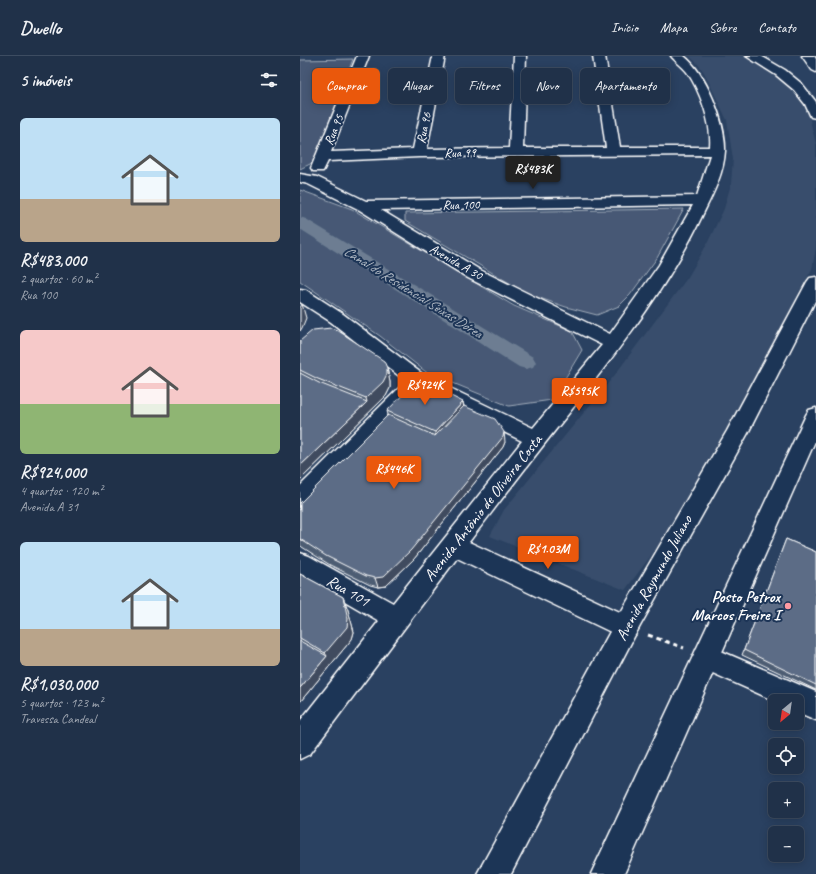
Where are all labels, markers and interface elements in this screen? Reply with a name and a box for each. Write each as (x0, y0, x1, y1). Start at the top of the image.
text: Dwello (20, 16, 61, 40)
text: Início (611, 19, 638, 36)
text: Mapa (660, 19, 687, 36)
text: Sobre (709, 19, 736, 36)
text: Contato (758, 19, 796, 36)
chip: Comprar (312, 68, 380, 104)
chip: Alugar (388, 68, 447, 104)
chip: Filtros (455, 68, 513, 104)
chip: Novo (521, 68, 572, 104)
chip: Apartamento (580, 68, 670, 104)
icon: filters (258, 69, 280, 91)
text: 5 imóveis (20, 70, 71, 91)
street label: Rua 96 (413, 110, 435, 145)
street label: Rua 95 (321, 111, 348, 148)
icon: home (114, 144, 186, 216)
street label: Rua 99 (444, 145, 477, 161)
pin: R$483K (500, 156, 566, 190)
text: R$483K (514, 161, 552, 177)
street label: Rua 100 (442, 197, 481, 213)
street label: Avenida A 30 (427, 241, 486, 284)
water label: Canal do Residencial Seixas Dórea (341, 242, 486, 342)
text: R$483,000 (20, 250, 86, 271)
text: 2 quartos · 60 m² (20, 271, 97, 287)
text: Rua 100 (20, 287, 57, 303)
icon: home (114, 356, 186, 428)
pin: R$924K (392, 372, 458, 406)
text: R$924K (407, 377, 443, 393)
pin: R$595K (546, 378, 612, 412)
text: R$595K (561, 383, 597, 399)
street label: Avenida Antônio de Oliveira Costa (419, 429, 547, 585)
pin: R$446K (361, 456, 427, 490)
text: R$446K (375, 461, 413, 477)
text: R$924,000 (20, 462, 86, 483)
text: 4 quartos · 120 m² (20, 483, 103, 499)
text: Avenida A 31 (20, 499, 78, 515)
street label: Avenida Raymundo Juliano (611, 511, 697, 644)
pin: R$1.03M (511, 536, 585, 570)
text: R$1.03M (527, 541, 569, 557)
icon: home (114, 568, 186, 640)
street label: Rua 101 (323, 571, 374, 612)
place label: Posto Petrox Marcos Freire I (691, 587, 783, 625)
marker: Posto Petrox Marcos Freire I (783, 601, 793, 611)
text: R$1,030,000 (20, 674, 97, 695)
north arrow (768, 694, 804, 730)
map controls (768, 694, 804, 862)
text: 5 quartos · 123 m² (20, 695, 103, 711)
text: Travessa Candeal (20, 711, 96, 727)
button: locate (768, 738, 804, 774)
button: + (768, 782, 804, 818)
button: − (768, 826, 804, 862)

